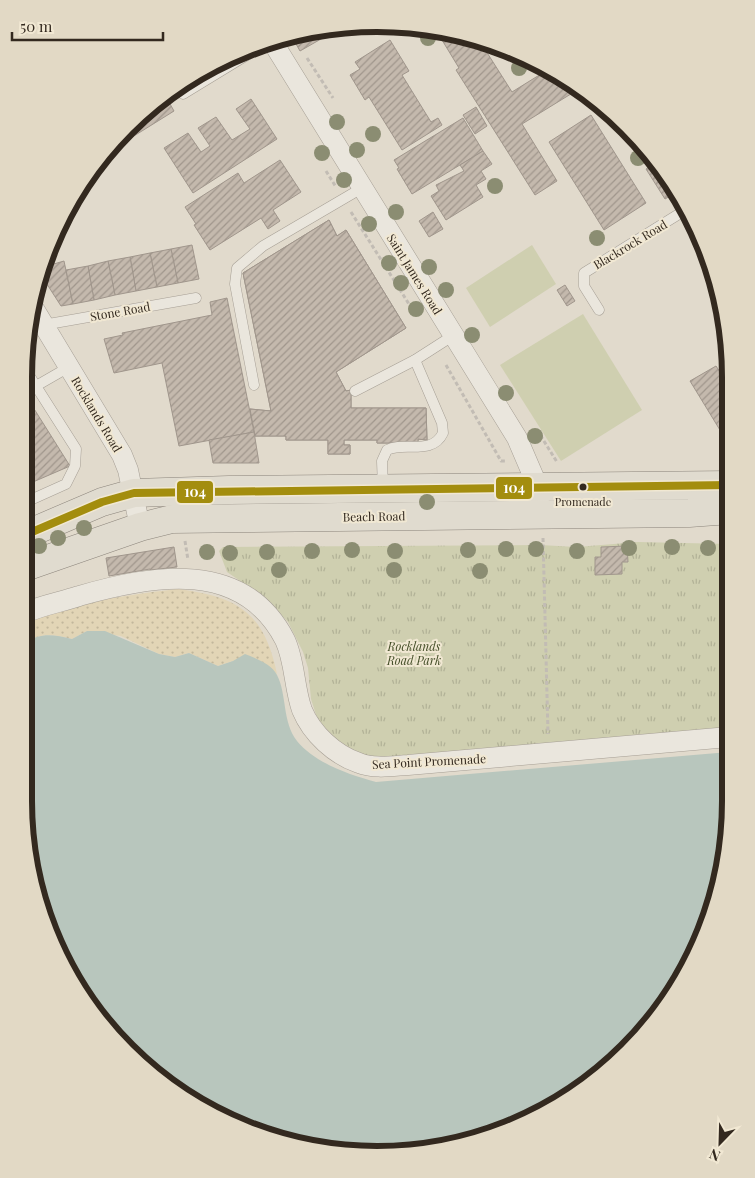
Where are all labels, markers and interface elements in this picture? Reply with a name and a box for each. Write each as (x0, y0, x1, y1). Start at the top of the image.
scale bar (12, 10, 164, 42)
text: 50 m (20, 16, 53, 36)
street label: Blackrock Road (590, 216, 670, 272)
street label: Saint James Road (384, 231, 446, 317)
street label: Stone Road (89, 298, 151, 324)
street label: Rocklands Road (68, 373, 126, 455)
line badge: 104 (495, 476, 533, 500)
text: 104 (503, 478, 525, 497)
line badge: 104 (176, 480, 214, 504)
text: 104 (184, 482, 206, 501)
marker: Promenade (578, 482, 588, 492)
place label: Promenade (555, 494, 612, 509)
street label: Beach Road (343, 507, 406, 525)
park label: Rocklands Road Park (386, 638, 441, 668)
street label: Sea Point Promenade (372, 750, 486, 772)
north arrow (695, 1118, 745, 1168)
text: N (706, 1145, 723, 1166)

